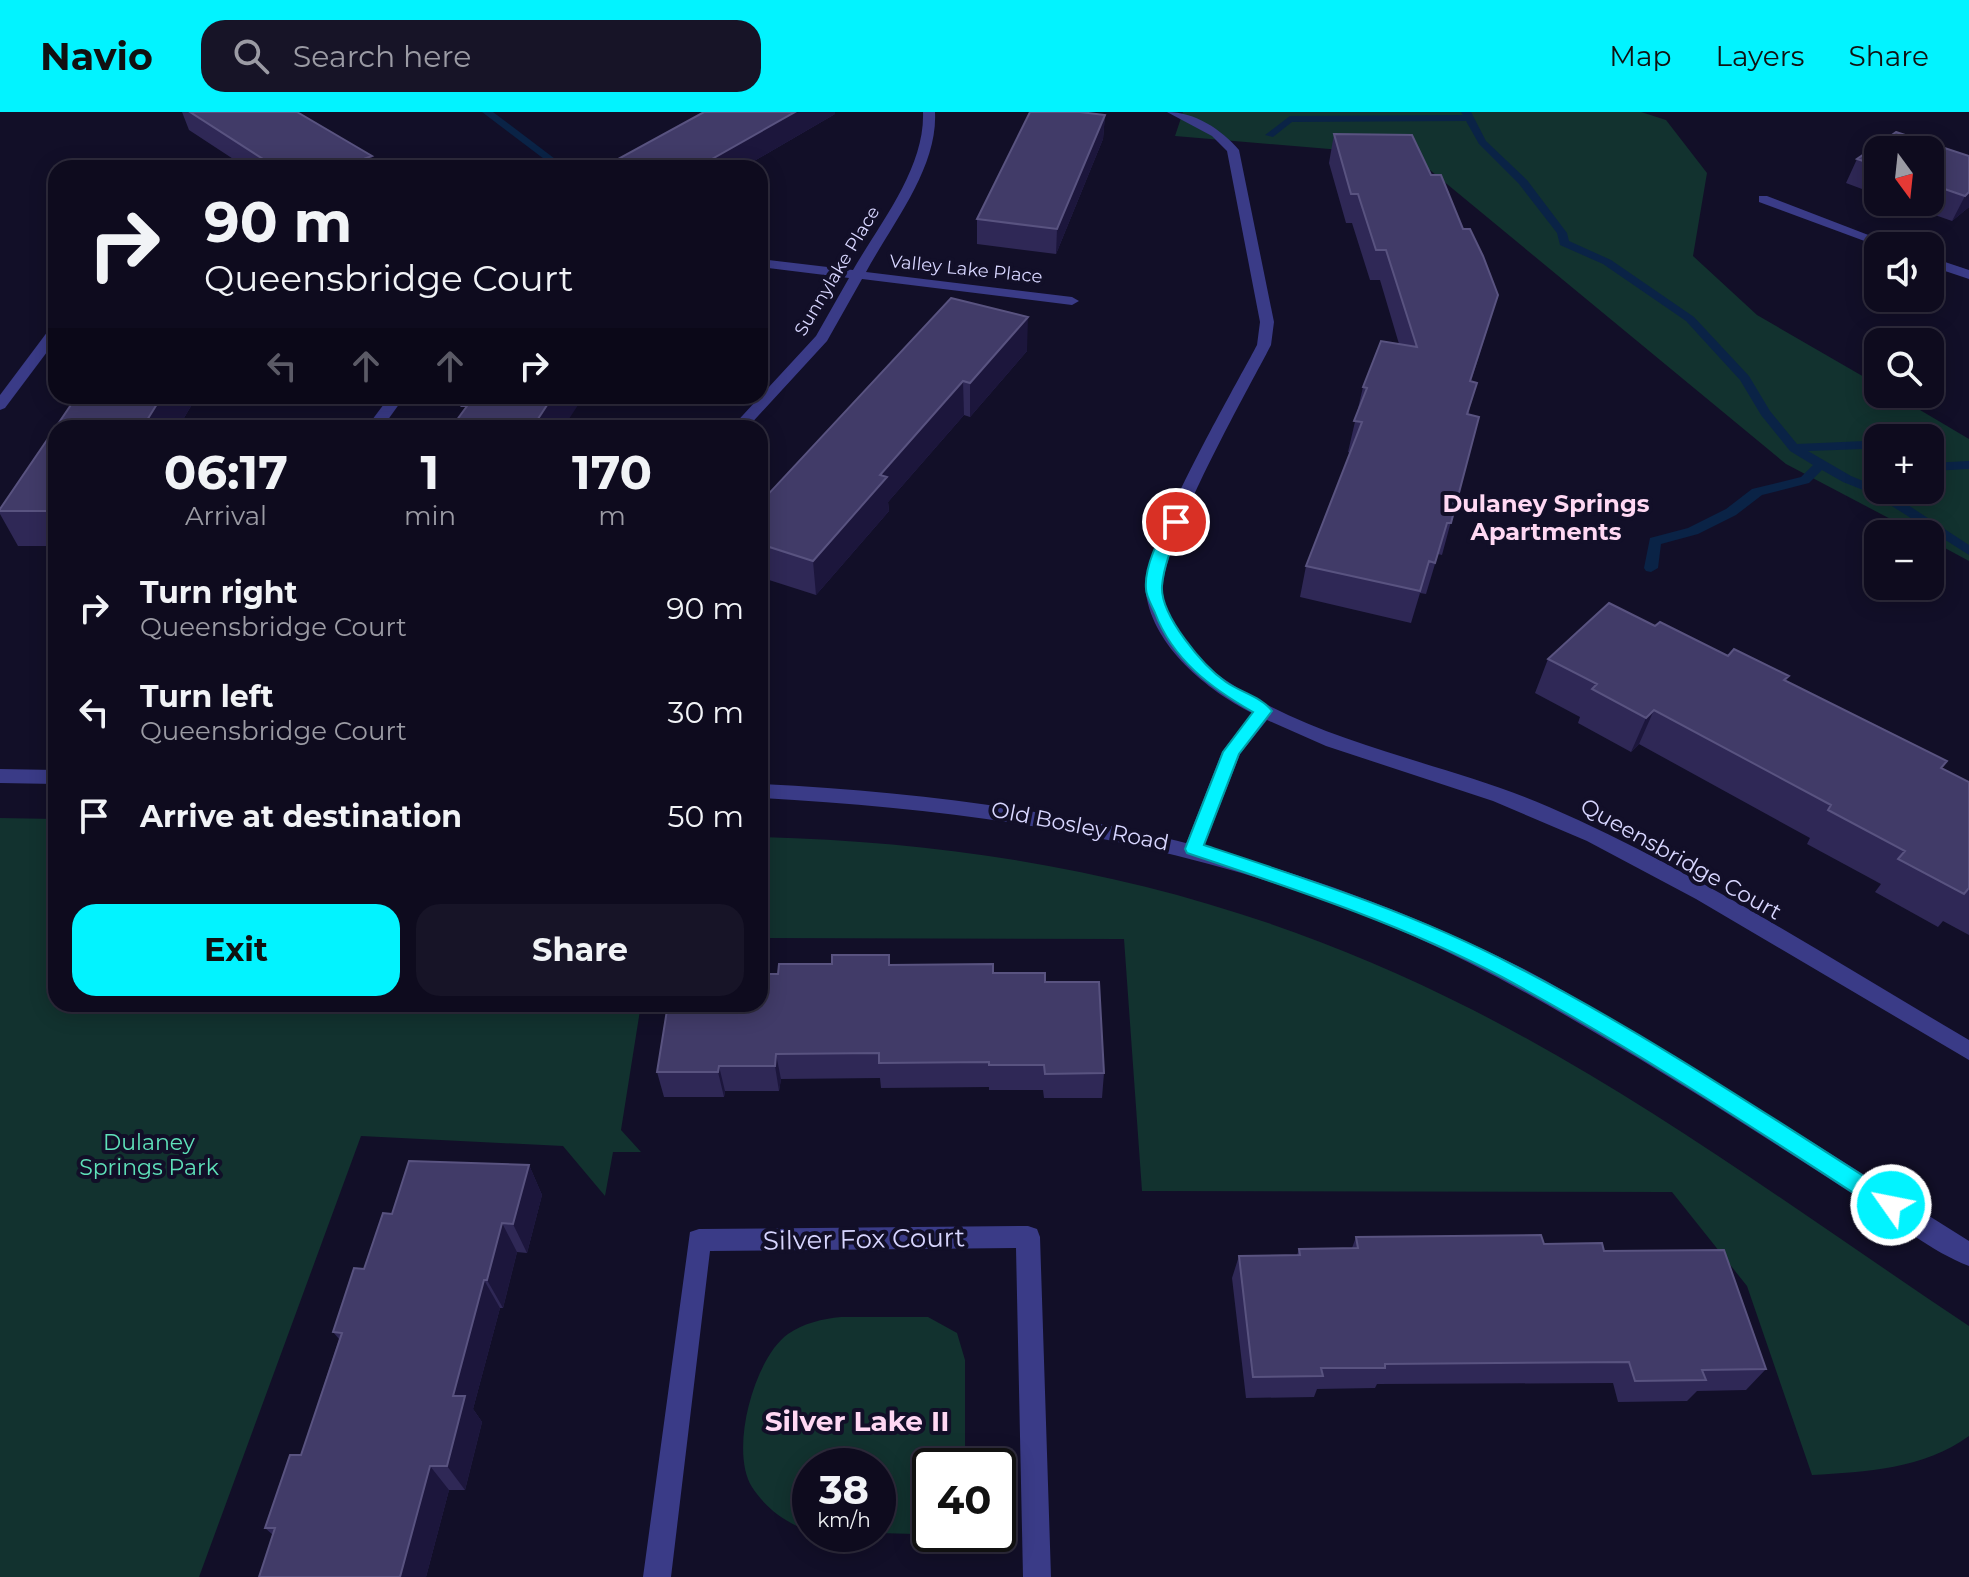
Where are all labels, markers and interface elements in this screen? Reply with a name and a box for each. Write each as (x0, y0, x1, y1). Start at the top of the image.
search box (201, 20, 761, 92)
text: Navio (40, 33, 153, 80)
icon: search (229, 34, 273, 78)
text: Search here (293, 38, 471, 75)
text: Map (1609, 39, 1672, 73)
text: Layers (1716, 39, 1805, 73)
text: Share (1849, 39, 1929, 73)
north arrow (1864, 136, 1944, 216)
map controls (1864, 136, 1944, 600)
text: 90 m (204, 188, 352, 256)
icon: right (72, 192, 176, 296)
street label: Sunnylake Place (790, 202, 884, 340)
button: sound (1864, 232, 1944, 312)
street label: Valley Lake Place (889, 250, 1044, 288)
text: Queensbridge Court (204, 256, 573, 300)
button: search (1864, 328, 1944, 408)
icon: left (260, 344, 304, 388)
icon: ahead (344, 344, 388, 388)
icon: ahead (428, 344, 472, 388)
icon: right (512, 344, 556, 388)
button: + (1864, 424, 1944, 504)
text: 06:17 (164, 443, 288, 501)
text: 1 (421, 443, 439, 501)
text: 170 (572, 443, 652, 501)
pin (1142, 488, 1210, 556)
district label: Dulaney Springs Apartments (1443, 489, 1650, 546)
text: Arrival (185, 500, 267, 532)
text: min (404, 500, 456, 532)
text: m (598, 500, 626, 532)
icon: arrive (1154, 500, 1198, 544)
button: − (1864, 520, 1944, 600)
text: Turn right (140, 574, 297, 611)
icon: right (72, 586, 116, 630)
text: 90 m (666, 590, 744, 627)
text: Queensbridge Court (140, 611, 407, 643)
text: Turn left (140, 678, 273, 715)
icon: left (72, 690, 116, 734)
text: 30 m (668, 694, 744, 731)
text: Queensbridge Court (140, 715, 407, 747)
street label: Queensbridge Court (1576, 792, 1786, 926)
icon: arrive (72, 794, 116, 838)
street label: Old Bosley Road (989, 796, 1171, 856)
text: Arrive at destination (140, 798, 462, 835)
text: 50 m (667, 798, 744, 835)
button: Exit (72, 904, 400, 996)
button: Share (416, 904, 744, 996)
park label: Dulaney Springs Park (79, 1129, 220, 1181)
position arrow (1849, 1163, 1933, 1247)
street label: Silver Fox Court (763, 1221, 965, 1257)
district label: Silver Lake II (765, 1404, 949, 1438)
speed limit sign: 40 (912, 1448, 1016, 1552)
text: 38 (819, 1465, 869, 1514)
text: km/h (817, 1508, 871, 1532)

